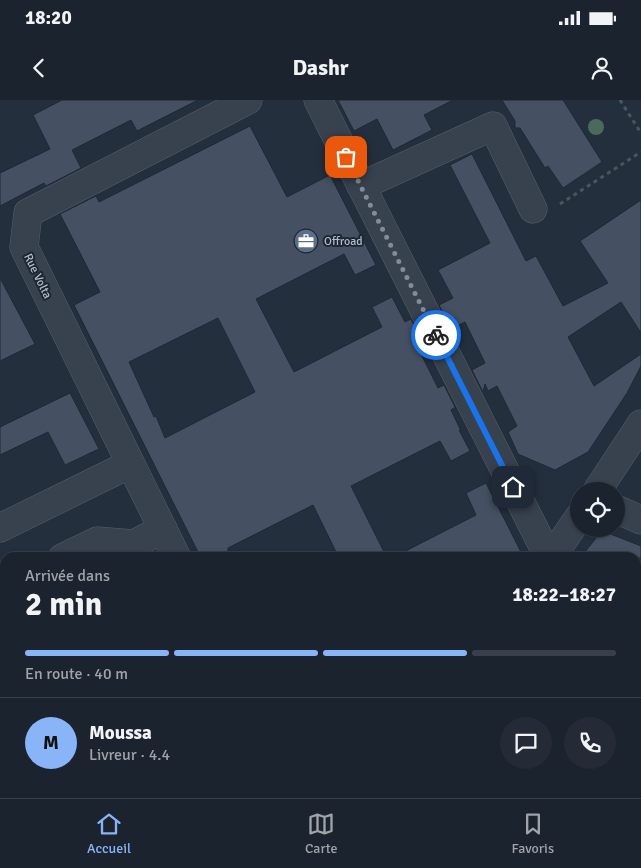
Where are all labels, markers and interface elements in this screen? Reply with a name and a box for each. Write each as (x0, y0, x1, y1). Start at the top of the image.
text: 18:20 (25, 6, 72, 30)
icon: back (25, 54, 53, 82)
text: Dashr (292, 54, 349, 81)
icon: person (588, 54, 616, 82)
pin (325, 136, 367, 178)
icon: bag (332, 143, 360, 171)
office icon: Offroad (293, 228, 319, 254)
place label: Offroad (324, 234, 363, 249)
street label: Rue Volta (20, 251, 55, 301)
courier (411, 310, 461, 360)
icon: bike (422, 321, 450, 349)
pin (492, 466, 534, 508)
icon: home (499, 473, 527, 501)
map controls (570, 482, 625, 537)
button: locate (570, 482, 625, 537)
text: Arrivée dans (25, 566, 110, 586)
text: 18:22–18:27 (512, 583, 616, 607)
text: 2 min (25, 585, 102, 624)
text: En route · 40 m (25, 664, 128, 684)
button: chat (500, 717, 552, 769)
button: phone (564, 717, 616, 769)
text: Moussa (89, 721, 152, 745)
text: M (43, 731, 59, 755)
text: Livreur · 4.4 (89, 745, 170, 765)
tab: Accueil (87, 810, 131, 857)
tab: Carte (305, 810, 338, 857)
tab: Favoris (512, 810, 554, 857)

